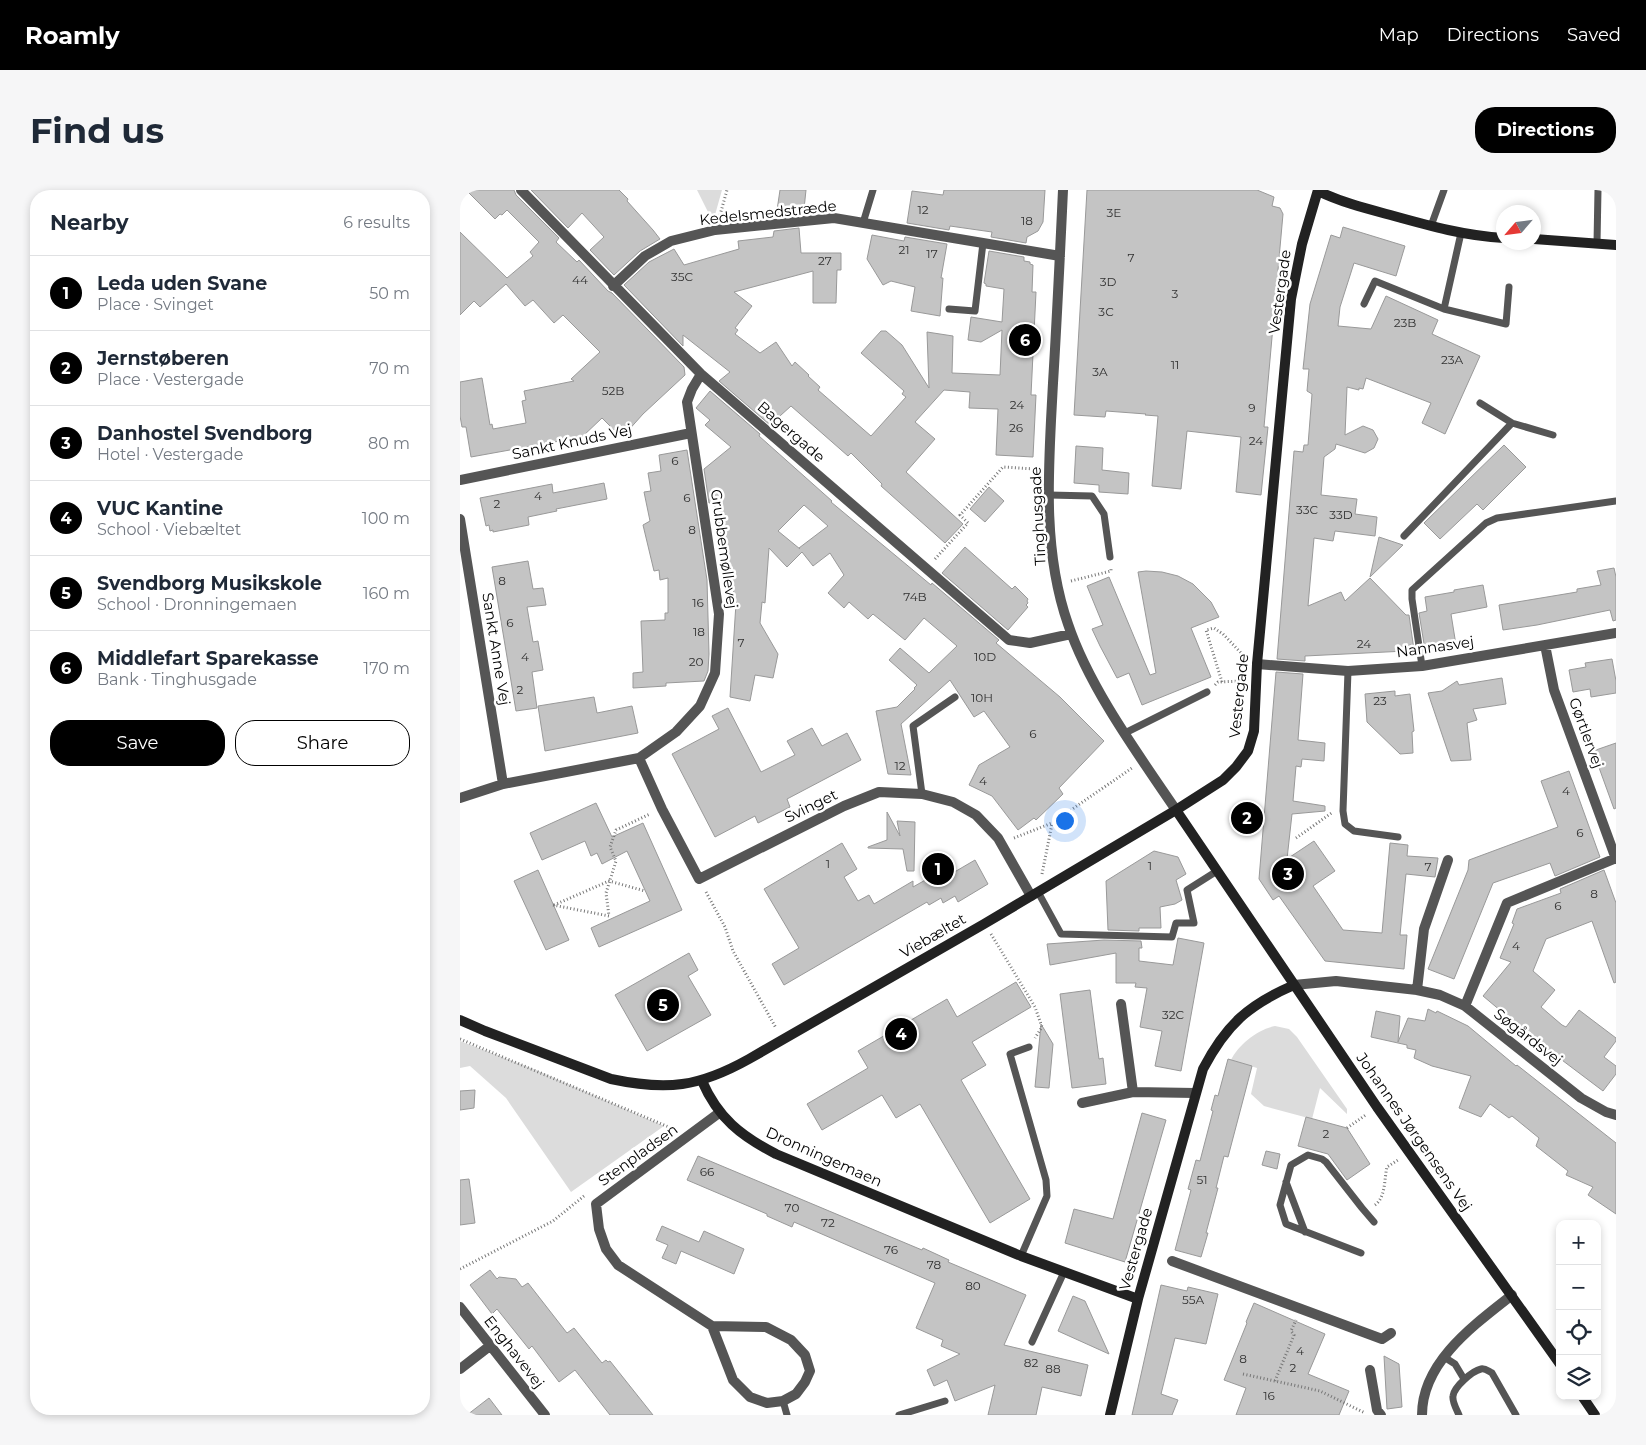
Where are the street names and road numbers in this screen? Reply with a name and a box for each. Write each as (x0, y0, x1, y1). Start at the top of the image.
street label: Kedelsmedstræde (698, 196, 838, 229)
street label: Vestergade (1264, 248, 1295, 335)
street label: Bagergade (754, 397, 829, 466)
street label: Sankt Knuds Vej (510, 420, 634, 463)
street label: Tinghusgade (1025, 466, 1050, 566)
street label: Grubbemøllevej (707, 488, 742, 610)
street label: Sankt Anne Vej (478, 591, 515, 707)
street label: Nannasvej (1395, 632, 1475, 661)
street label: Vestergade (1225, 653, 1252, 739)
street label: Gørtlervej (1565, 695, 1608, 771)
street label: Svinget (781, 785, 840, 827)
street label: Viebæltet (896, 909, 969, 962)
street label: Søgårdsvej (1490, 1004, 1566, 1069)
street label: Johannes Jørgensens Vej (1352, 1048, 1476, 1215)
street label: Stenpladsen (594, 1119, 681, 1190)
street label: Dronningemaen (763, 1122, 885, 1191)
street label: Vestergade (1115, 1205, 1156, 1292)
street label: Enghavevej (480, 1312, 549, 1392)

